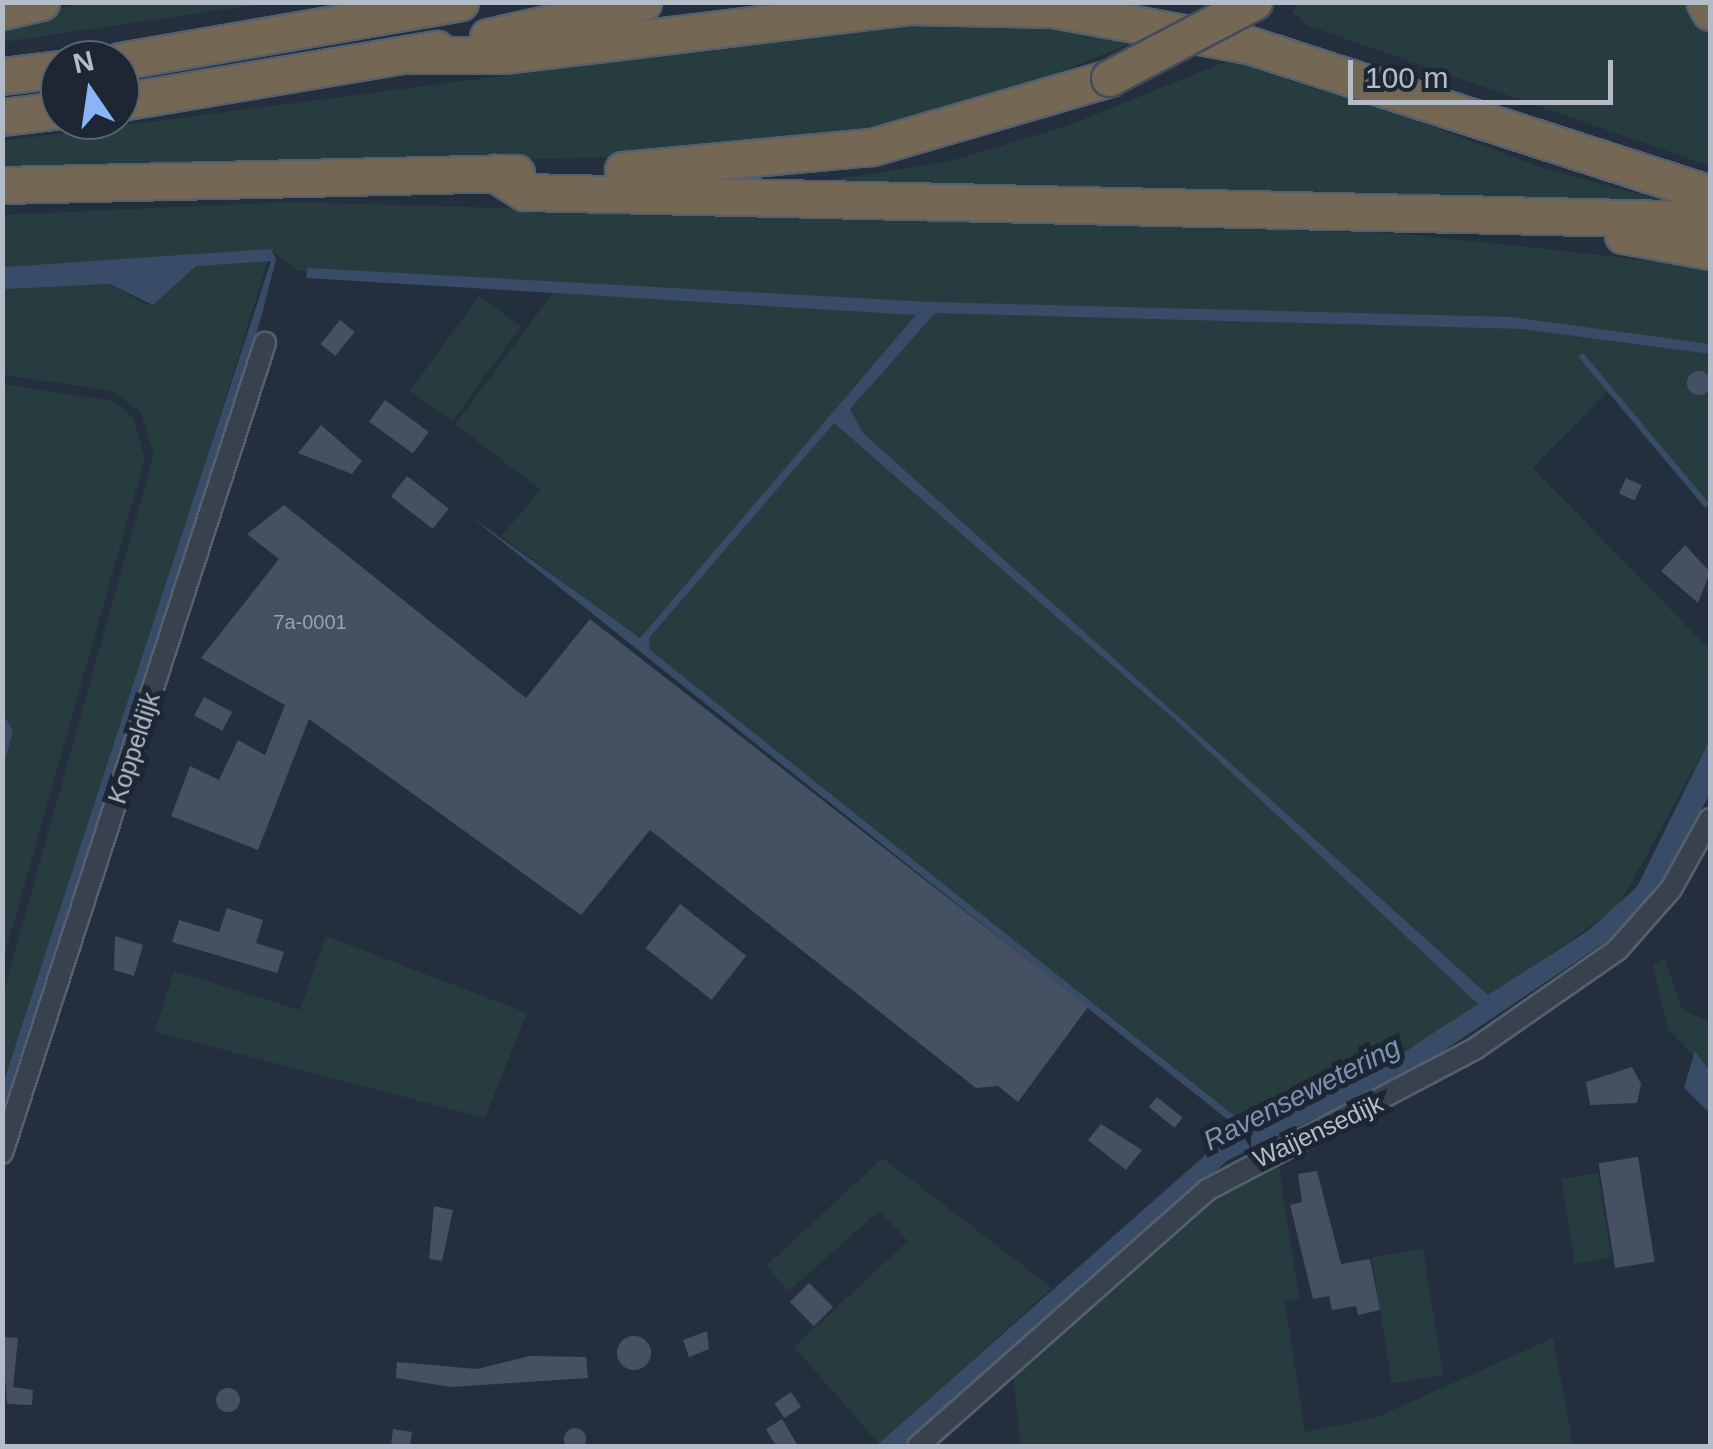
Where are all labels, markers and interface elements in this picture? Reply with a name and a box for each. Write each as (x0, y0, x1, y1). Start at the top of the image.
north arrow (40, 40, 140, 140)
scale bar (1353, 40, 1618, 102)
text: N (70, 45, 97, 80)
text: 100 m (1365, 61, 1448, 94)
house number: 7a-0001 (273, 610, 347, 634)
street label: Koppeldijk (102, 689, 166, 807)
water label: Ravensewetering (1198, 1030, 1406, 1158)
street label: Waijensedijk (1248, 1088, 1388, 1174)

